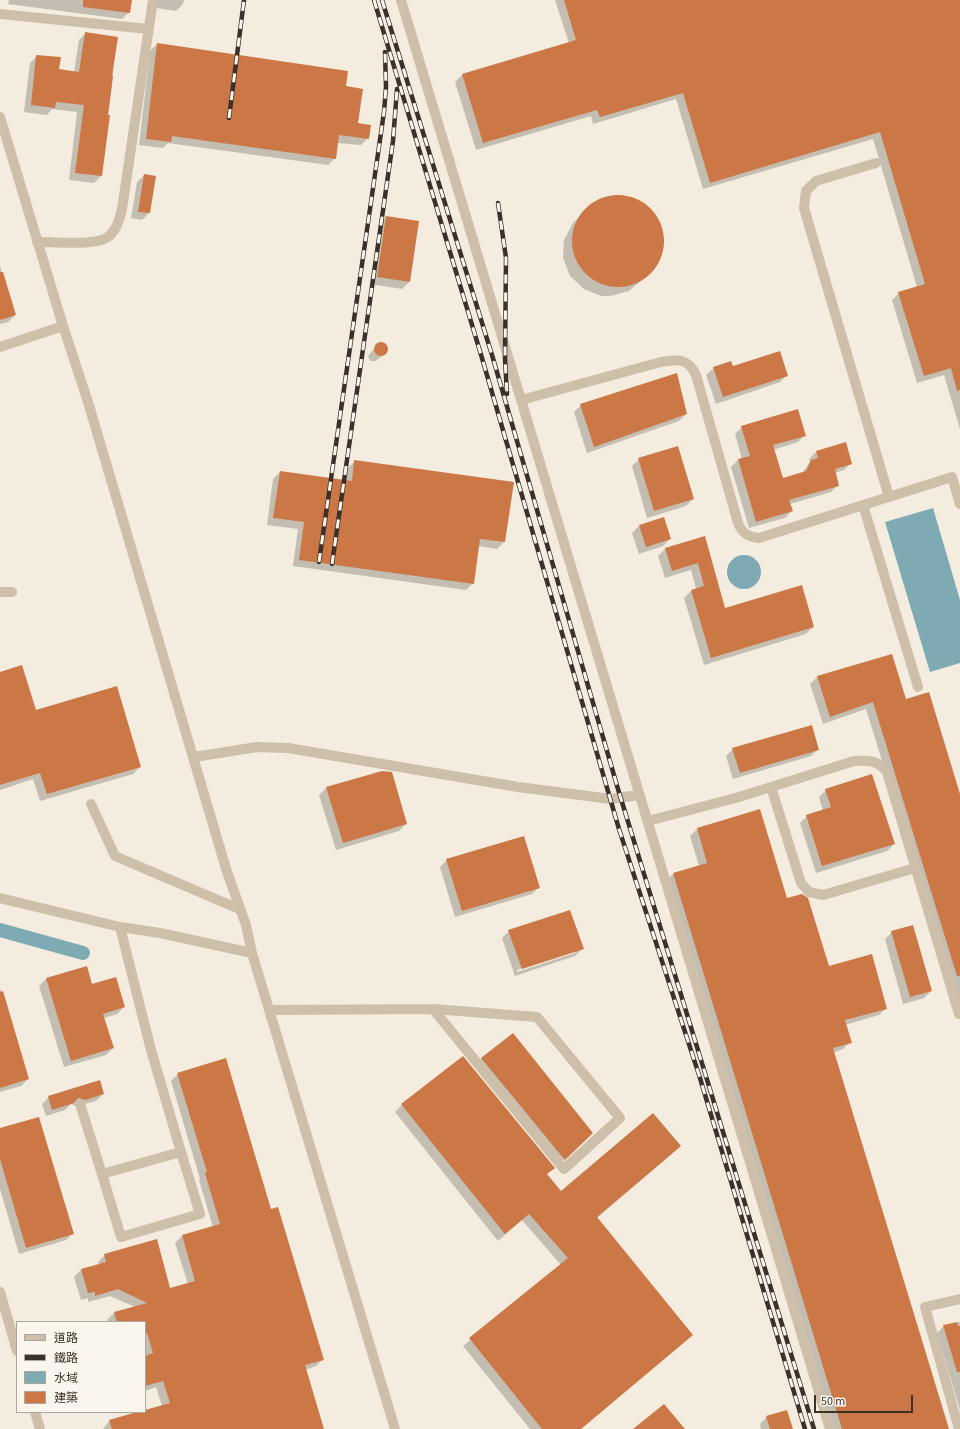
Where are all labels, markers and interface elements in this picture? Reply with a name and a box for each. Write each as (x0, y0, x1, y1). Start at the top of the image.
legend (16, 1321, 146, 1413)
text: 道路 (54, 1330, 78, 1347)
text: 鐵路 (54, 1350, 78, 1367)
text: 水域 (54, 1370, 78, 1387)
scale bar (816, 1387, 915, 1413)
text: 建築 (54, 1390, 78, 1407)
text: 50 m (821, 1393, 845, 1410)

